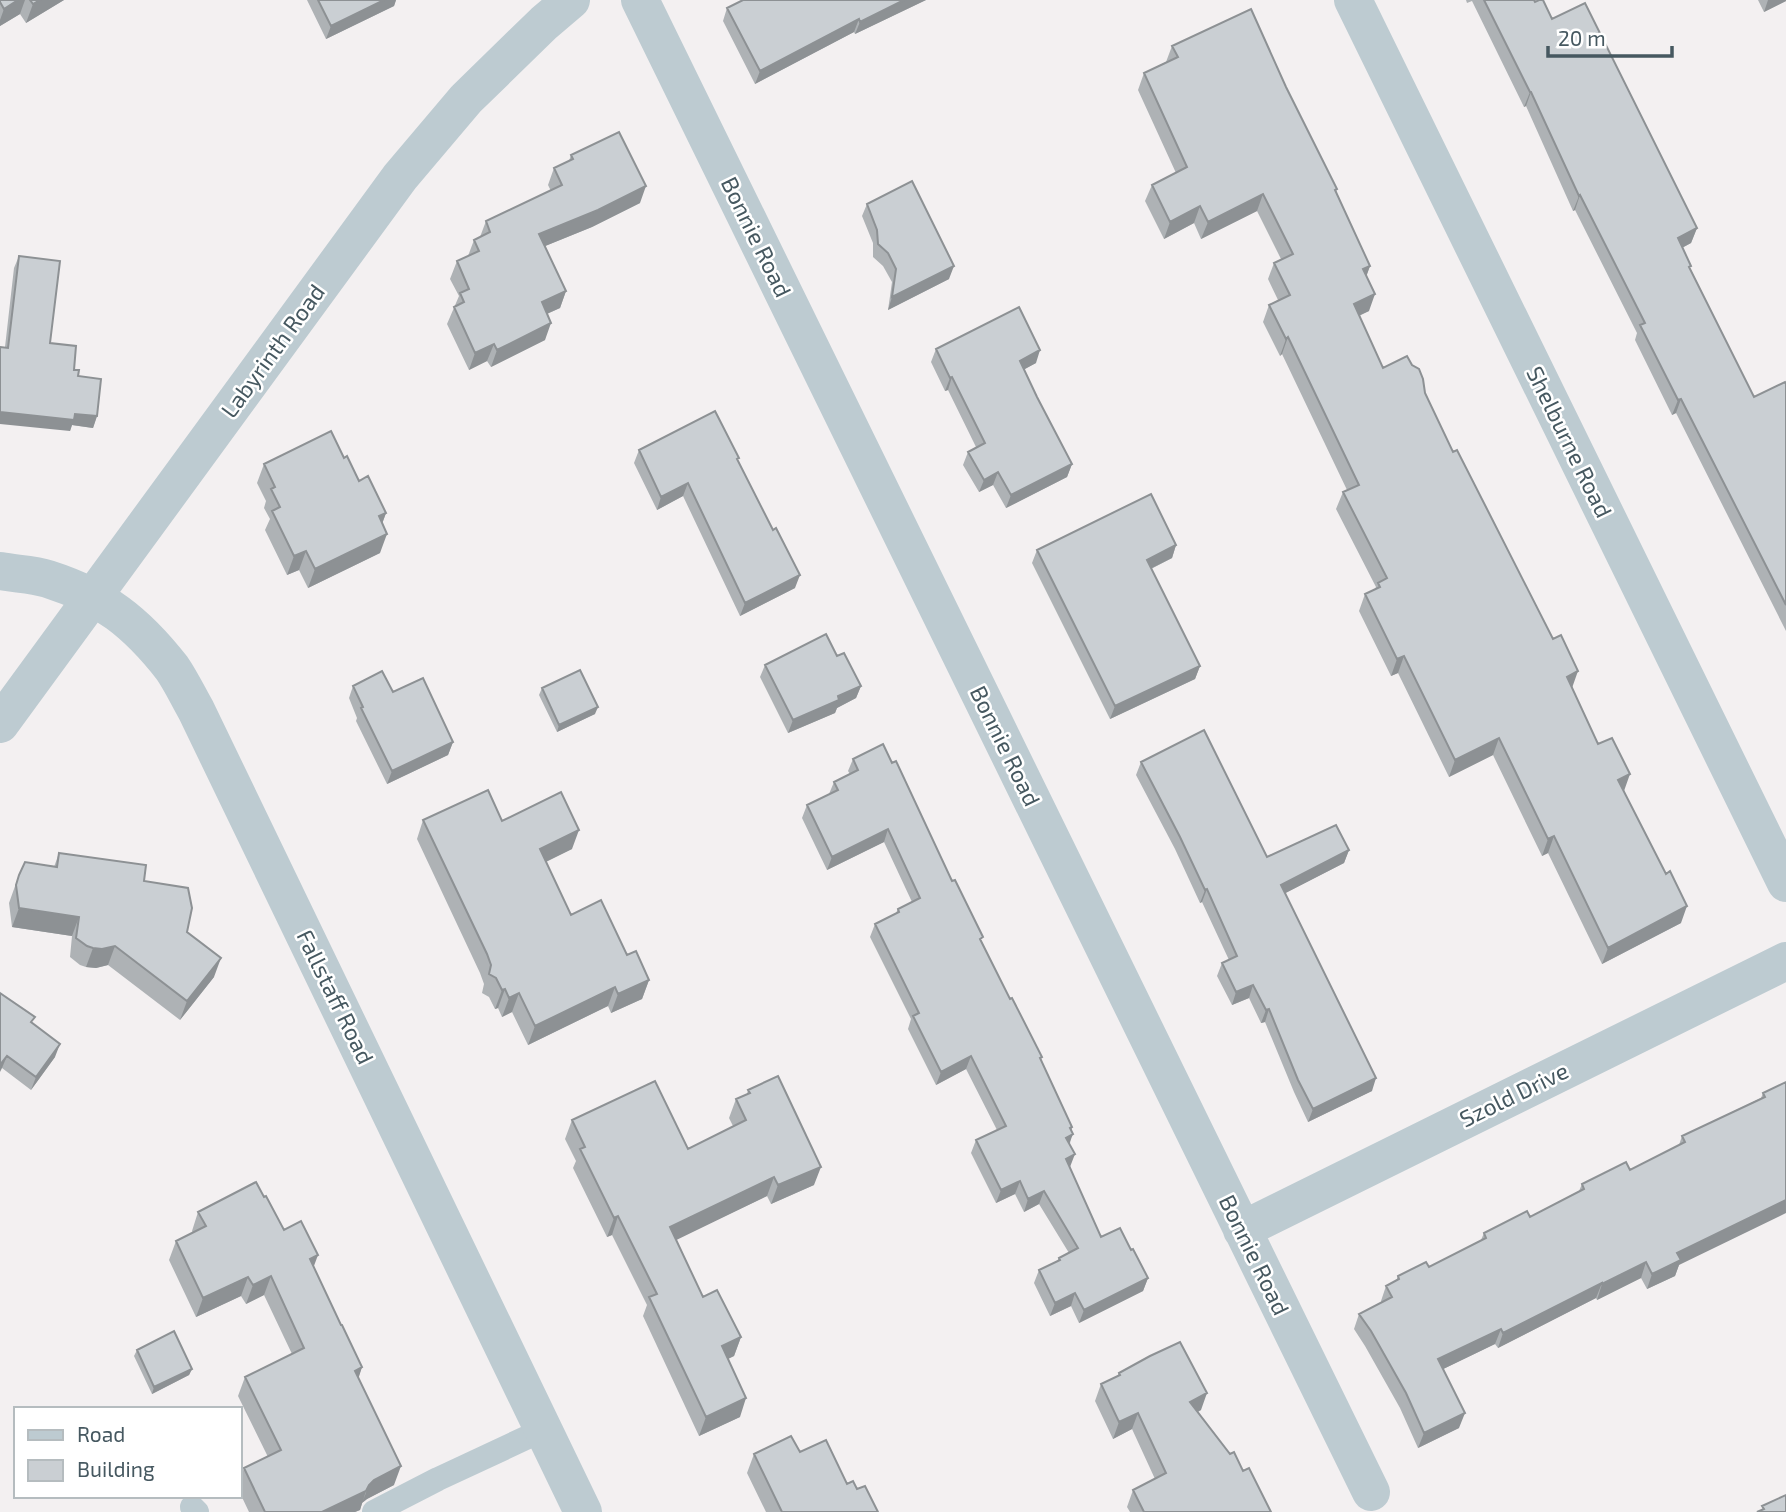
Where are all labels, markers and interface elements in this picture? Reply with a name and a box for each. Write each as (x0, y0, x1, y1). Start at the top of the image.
scale bar (1548, 14, 1672, 58)
text: 20 m (1558, 25, 1606, 50)
street label: Bonnie Road (716, 172, 798, 301)
street label: Labyrinth Road (214, 278, 330, 423)
street label: Shelburne Road (1521, 361, 1619, 522)
street label: Bonnie Road (965, 681, 1047, 810)
street label: Fallstaff Road (291, 925, 380, 1068)
street label: Szold Drive (1455, 1056, 1572, 1132)
street label: Bonnie Road (1214, 1190, 1296, 1319)
legend (14, 1407, 242, 1498)
text: Road (77, 1421, 125, 1446)
text: Building (77, 1456, 155, 1481)

